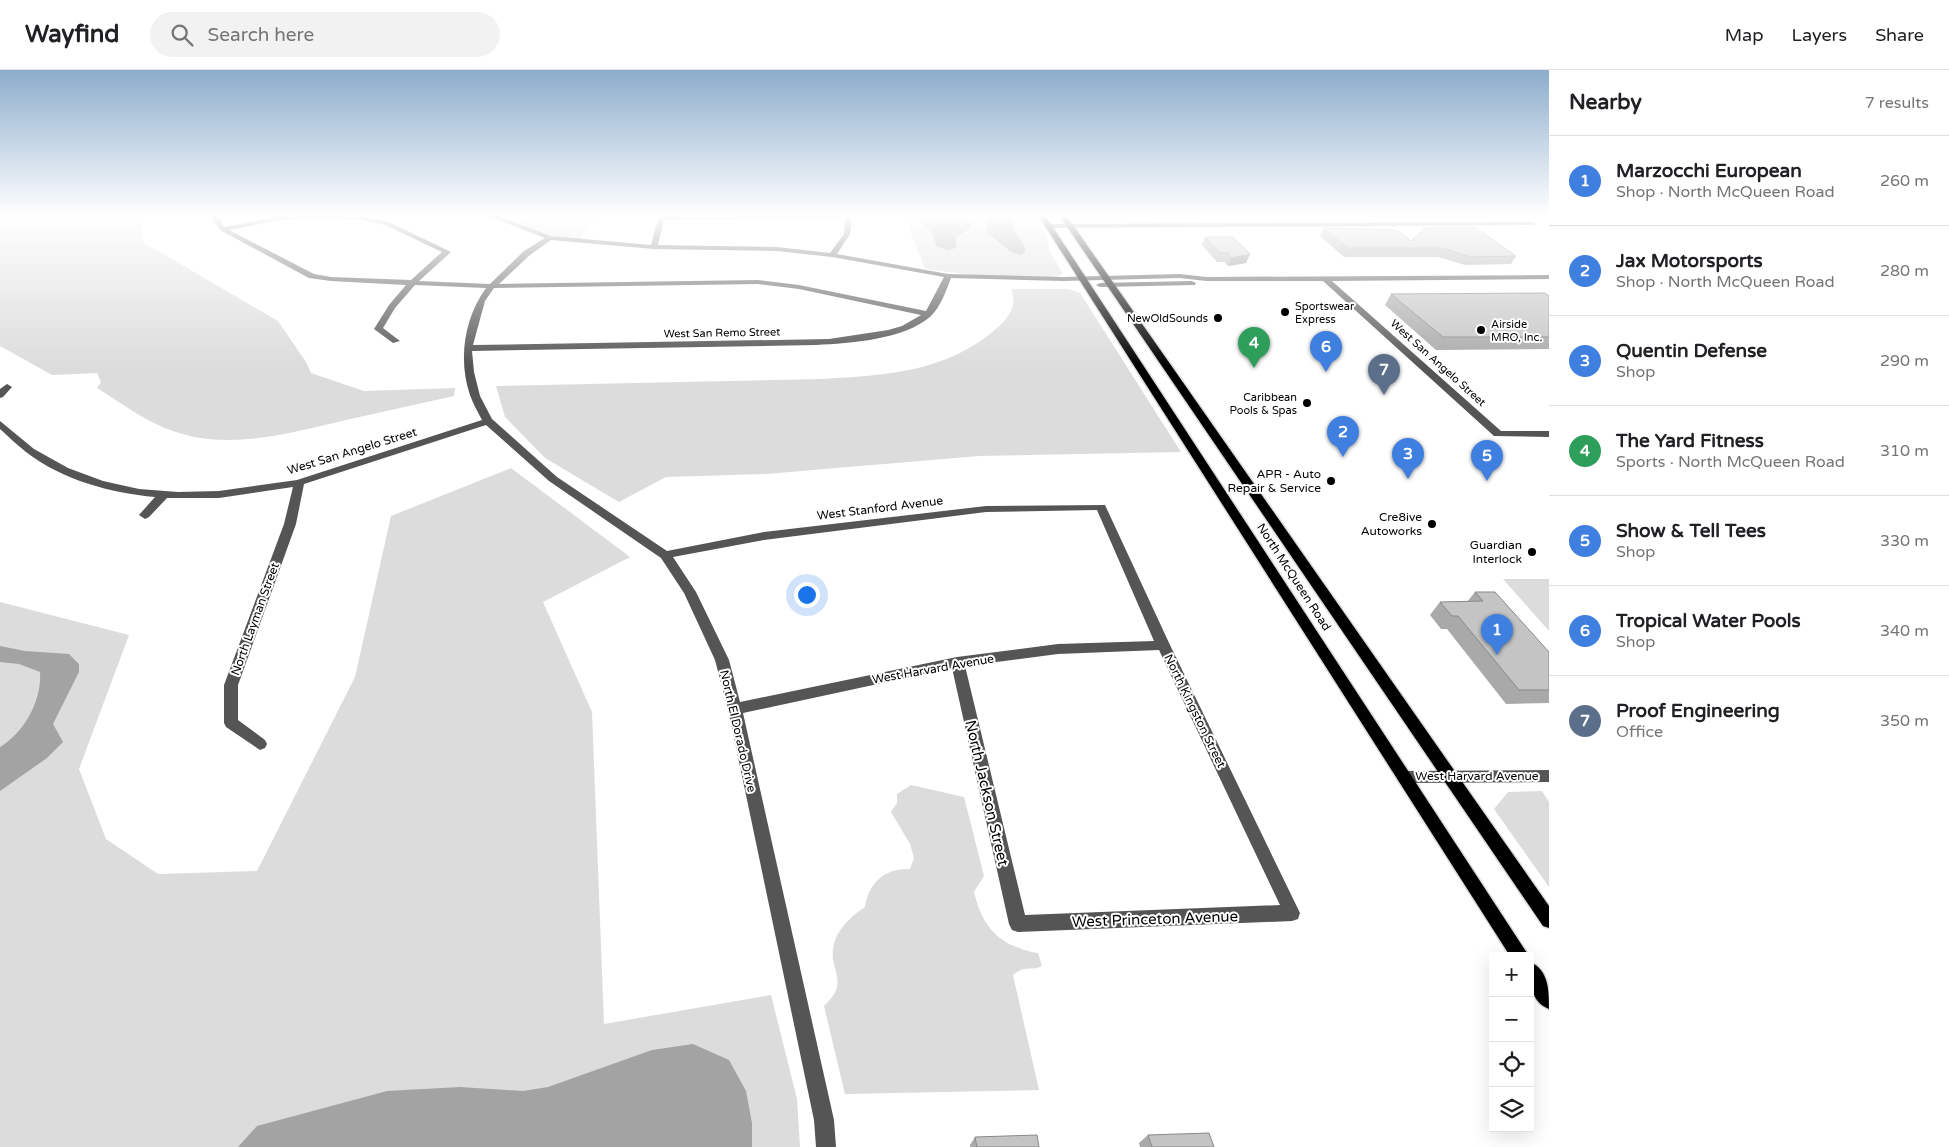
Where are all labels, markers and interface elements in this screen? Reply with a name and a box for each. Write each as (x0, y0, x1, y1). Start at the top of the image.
search box (150, 12, 500, 57)
text: Wayfind (25, 20, 120, 49)
icon: search (168, 21, 196, 49)
text: Search here (208, 24, 314, 46)
text: Map (1725, 24, 1764, 46)
text: Layers (1792, 24, 1847, 46)
text: Share (1875, 24, 1924, 46)
text: Nearby (1569, 90, 1642, 115)
text: 7 results (1865, 93, 1929, 113)
text: Marzocchi European (1616, 160, 1802, 182)
text: 1 (1580, 171, 1590, 191)
text: 260 m (1880, 171, 1929, 191)
text: Shop · North McQueen Road (1616, 182, 1835, 202)
text: Jax Motorsports (1616, 250, 1763, 272)
text: 2 (1580, 261, 1590, 281)
text: 280 m (1880, 261, 1929, 281)
text: Shop · North McQueen Road (1616, 272, 1835, 292)
place label: Sportswear Express (1295, 300, 1355, 326)
marker: Sportswear Express (1279, 306, 1291, 318)
place label: NewOldSounds (1127, 312, 1208, 325)
marker: NewOldSounds (1212, 312, 1224, 324)
street label: West San Angelo Street (1388, 317, 1488, 409)
place label: Airside MRO, Inc. (1491, 318, 1542, 344)
marker: Airside MRO, Inc. (1475, 324, 1487, 336)
street label: West San Remo Street (663, 325, 781, 341)
pin: 4 (1238, 327, 1270, 368)
pin: 6 (1310, 331, 1342, 372)
text: Quentin Defense (1616, 340, 1767, 362)
text: 3 (1580, 351, 1590, 371)
text: 290 m (1880, 351, 1929, 371)
pin: 7 (1368, 354, 1400, 395)
text: Shop (1616, 362, 1655, 382)
place label: Caribbean Pools & Spas (1230, 391, 1297, 417)
marker: Caribbean Pools & Spas (1301, 397, 1313, 409)
pin: 2 (1327, 416, 1359, 457)
street label: West San Angelo Street (286, 425, 419, 477)
text: The Yard Fitness (1616, 430, 1764, 452)
pin: 3 (1392, 438, 1424, 479)
pin: 5 (1471, 440, 1503, 481)
text: 4 (1580, 441, 1590, 461)
text: 310 m (1880, 441, 1929, 461)
text: Sports · North McQueen Road (1616, 452, 1845, 472)
place label: APR - Auto Repair & Service (1227, 467, 1321, 495)
marker: APR - Auto Repair & Service (1325, 475, 1337, 487)
street label: West Stanford Avenue (816, 493, 944, 523)
place label: Cre8ive Autoworks (1361, 510, 1422, 538)
marker: Cre8ive Autoworks (1426, 518, 1438, 530)
text: Show & Tell Tees (1616, 520, 1766, 542)
street label: North McQueen Road (1254, 521, 1334, 633)
text: 5 (1580, 531, 1590, 551)
text: 330 m (1880, 531, 1929, 551)
place label: Guardian Interlock (1470, 538, 1522, 566)
text: Shop (1616, 542, 1655, 562)
marker: Guardian Interlock (1526, 546, 1538, 558)
street label: North Layman Street (228, 560, 282, 677)
your location (794, 582, 820, 608)
text: Tropical Water Pools (1616, 610, 1801, 632)
pin: 1 (1481, 614, 1513, 655)
text: 6 (1580, 621, 1590, 641)
text: 340 m (1880, 621, 1929, 641)
text: Shop (1616, 632, 1655, 652)
street label: West Harvard Avenue (871, 651, 995, 687)
street label: North Kingston Street (1161, 652, 1229, 770)
street label: North El Dorado Drive (717, 668, 759, 794)
text: Proof Engineering (1616, 700, 1780, 722)
text: 7 (1580, 711, 1590, 731)
text: 350 m (1880, 711, 1929, 731)
street label: North Jackson Street (961, 718, 1013, 868)
text: Office (1616, 722, 1663, 742)
street label: West Harvard Avenue (1415, 769, 1539, 783)
street label: West Princeton Avenue (1072, 907, 1238, 931)
map controls (1489, 952, 1534, 1132)
button: + (1489, 952, 1534, 997)
button: − (1489, 997, 1534, 1042)
button: locate (1489, 1042, 1534, 1087)
button: layers (1489, 1087, 1534, 1132)

